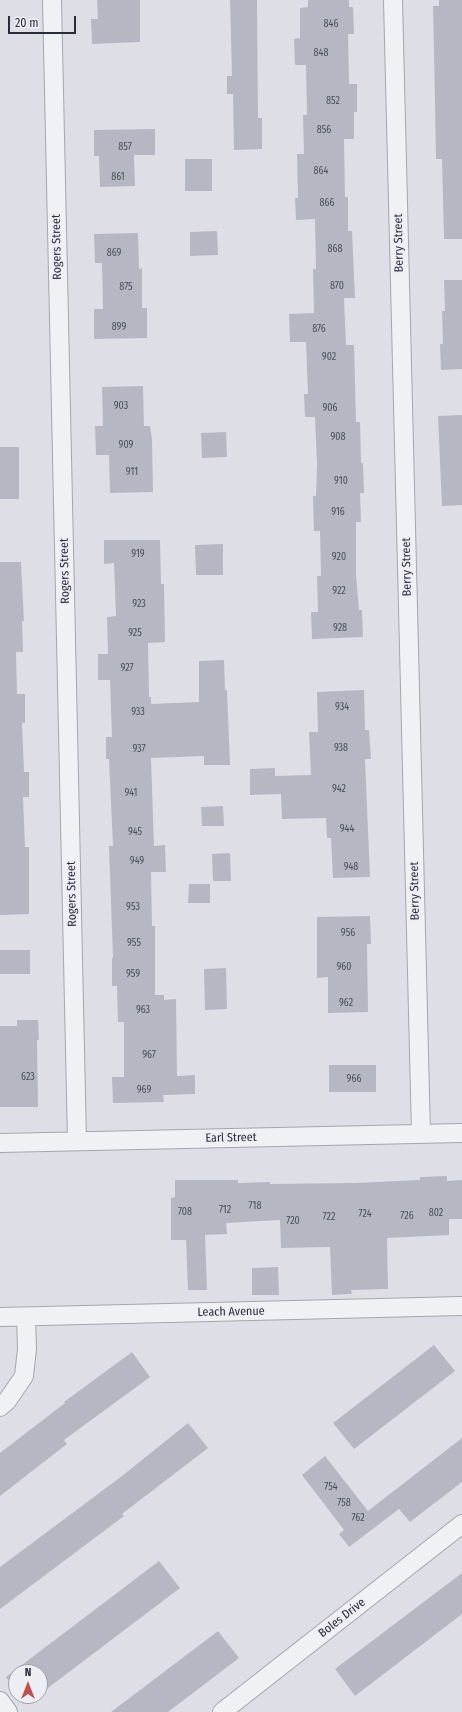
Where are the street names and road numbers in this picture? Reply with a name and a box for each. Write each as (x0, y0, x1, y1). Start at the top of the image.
street label: Rogers Street (49, 214, 65, 280)
street label: Berry Street (391, 214, 407, 272)
street label: Rogers Street (57, 538, 73, 604)
street label: Berry Street (399, 538, 415, 596)
street label: Rogers Street (64, 861, 80, 927)
street label: Berry Street (407, 862, 423, 920)
street label: Earl Street (205, 1130, 257, 1146)
street label: Leach Avenue (197, 1304, 265, 1320)
street label: Boles Drive (316, 1595, 368, 1641)

